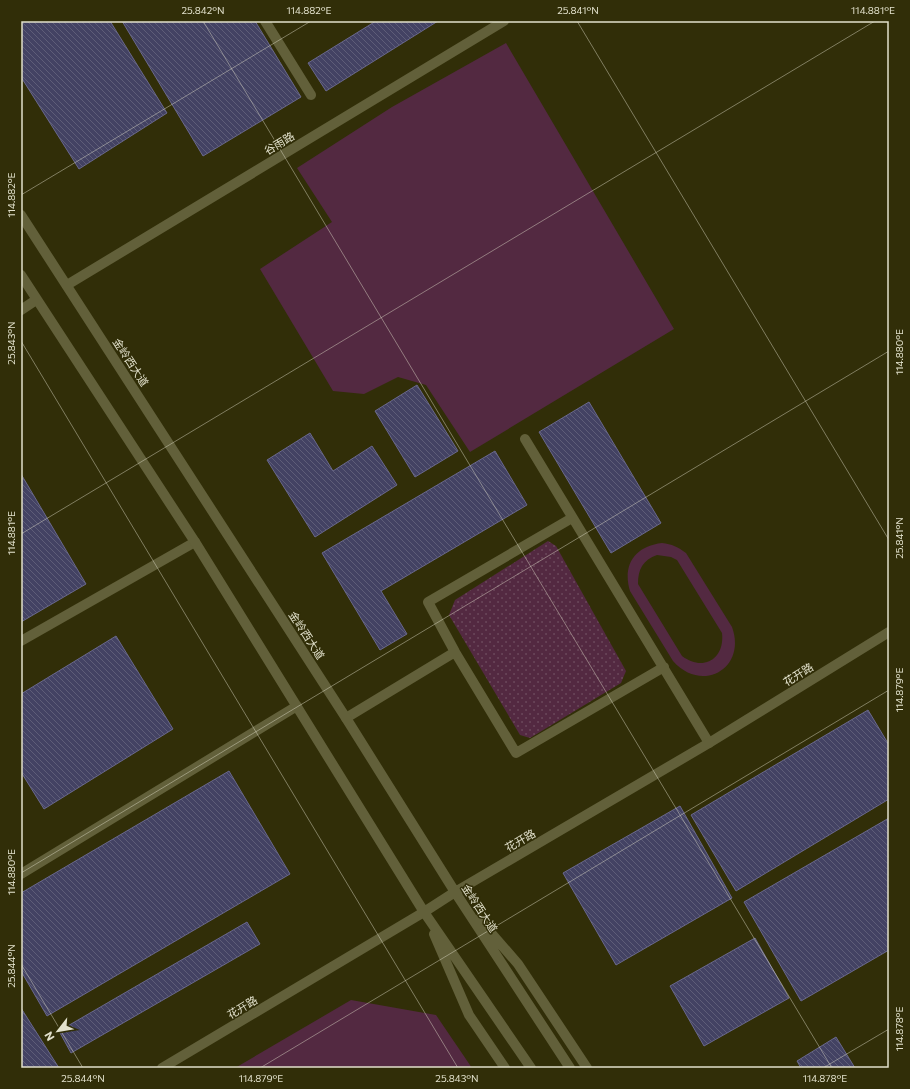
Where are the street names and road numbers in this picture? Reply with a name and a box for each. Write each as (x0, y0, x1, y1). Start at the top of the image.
street label: 谷雨路 (262, 129, 296, 157)
street label: 金岭西大道 (111, 335, 151, 389)
street label: 金岭西大道 (287, 608, 327, 662)
street label: 花开路 (781, 660, 815, 688)
street label: 花开路 (502, 826, 538, 854)
street label: 金岭西大道 (460, 881, 500, 935)
street label: 花开路 (225, 993, 259, 1021)

